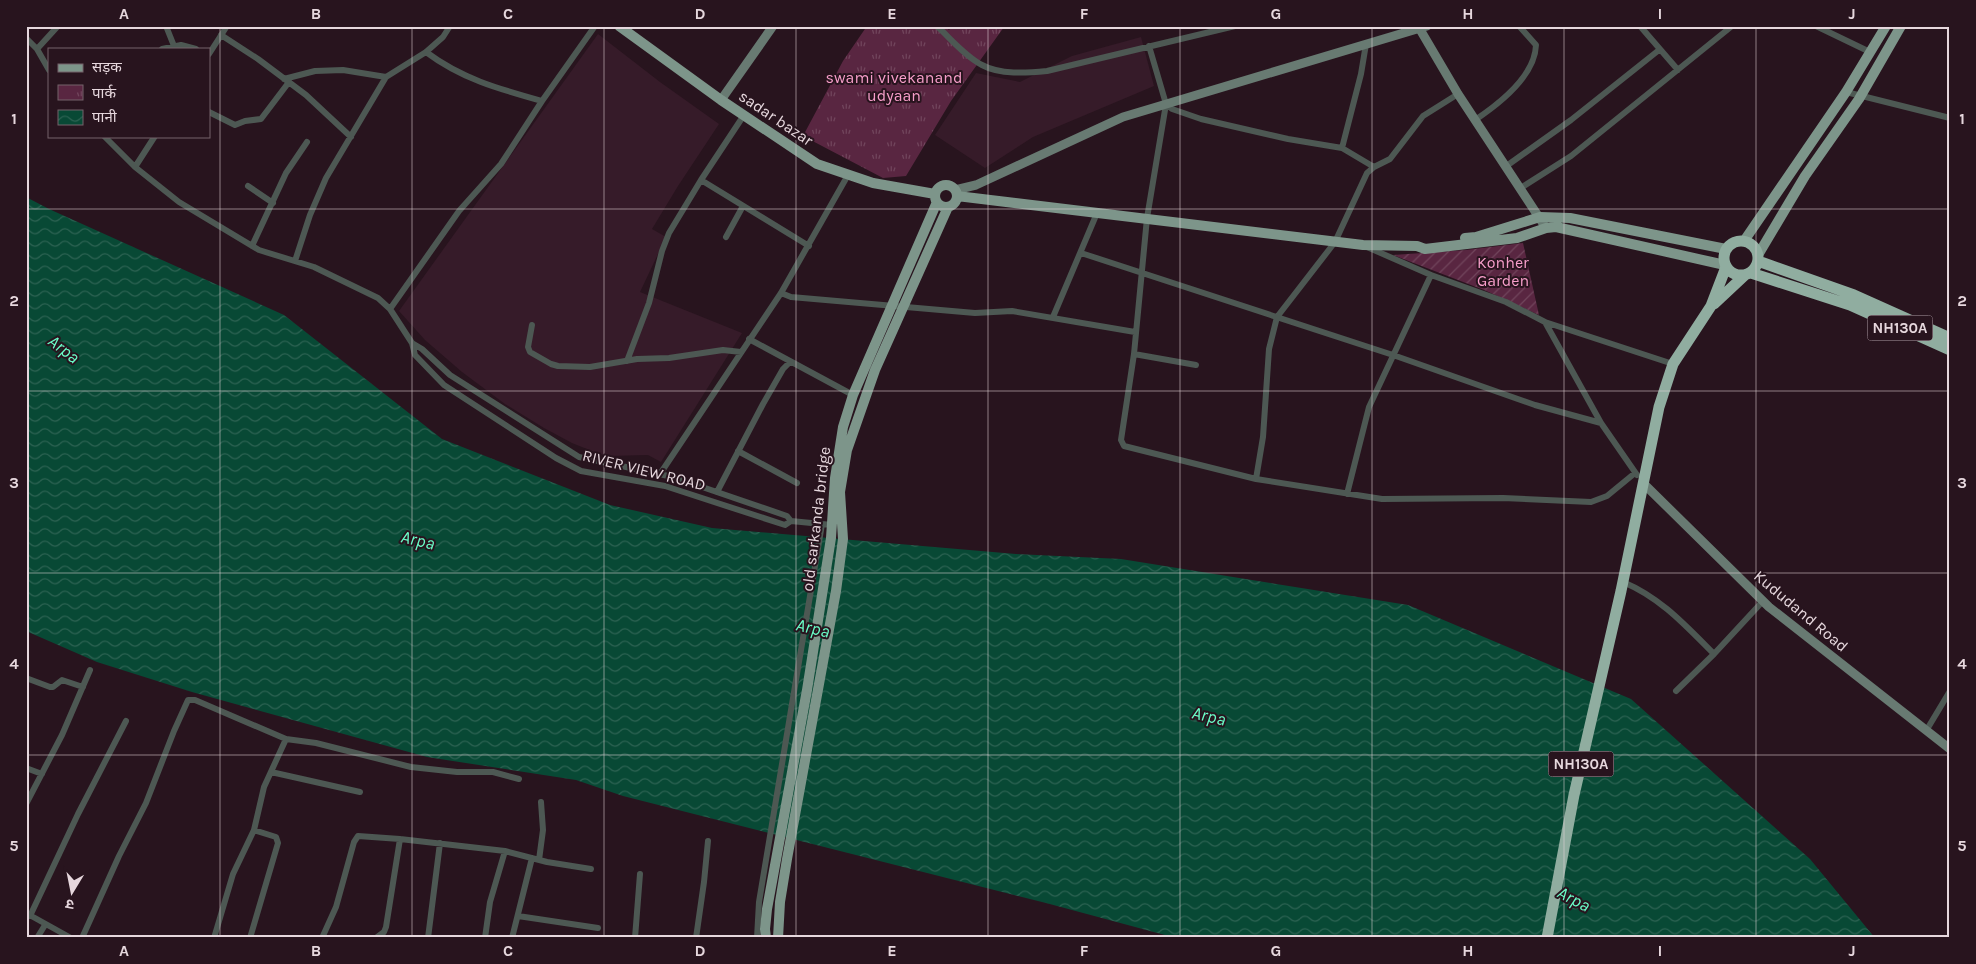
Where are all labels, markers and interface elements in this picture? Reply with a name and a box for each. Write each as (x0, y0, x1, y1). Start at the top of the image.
text: A (119, 4, 129, 23)
text: B (311, 4, 321, 23)
text: C (503, 4, 513, 23)
text: D (695, 4, 706, 23)
text: E (887, 4, 897, 23)
text: F (1080, 4, 1089, 23)
text: G (1271, 4, 1281, 23)
text: H (1462, 4, 1474, 23)
text: I (1658, 4, 1662, 23)
text: J (1848, 4, 1856, 23)
legend (48, 48, 210, 138)
text: सड़क (92, 58, 122, 76)
park label: swami vivekanand udyaan (826, 68, 962, 105)
text: पार्क (92, 84, 116, 102)
street label: sadar bazar (735, 86, 817, 150)
text: पानी (92, 108, 118, 126)
text: 1 (11, 109, 17, 128)
text: 1 (1959, 109, 1965, 128)
park label: Konher Garden (1477, 253, 1529, 290)
text: 2 (9, 291, 19, 310)
text: 2 (1957, 291, 1967, 310)
road number: NH130A (1868, 316, 1932, 340)
water label: Arpa (44, 330, 84, 368)
street label: old sarkanda bridge (798, 445, 834, 593)
street label: RIVER VIEW ROAD (580, 446, 708, 494)
text: 3 (9, 473, 19, 492)
text: 3 (1957, 473, 1967, 492)
water label: Arpa (399, 525, 437, 555)
street label: Kududand Road (1750, 566, 1852, 656)
water label: Arpa (794, 613, 832, 643)
text: 4 (9, 654, 19, 673)
text: 4 (1957, 654, 1967, 673)
water label: Arpa (1190, 701, 1228, 731)
road number: NH130A (1548, 752, 1614, 776)
text: 5 (9, 836, 19, 855)
text: 5 (1957, 836, 1967, 855)
north arrow (48, 866, 98, 916)
water label: Arpa (1554, 881, 1594, 917)
text: उ (64, 895, 75, 913)
text: A (119, 941, 129, 960)
text: B (311, 941, 321, 960)
text: C (503, 941, 513, 960)
text: D (695, 941, 706, 960)
text: E (887, 941, 897, 960)
text: F (1080, 941, 1089, 960)
text: G (1271, 941, 1281, 960)
text: H (1462, 941, 1474, 960)
text: I (1658, 941, 1662, 960)
text: J (1848, 941, 1856, 960)

